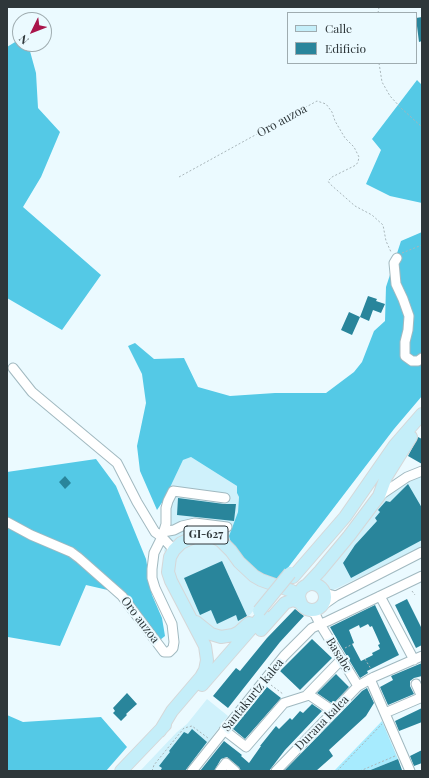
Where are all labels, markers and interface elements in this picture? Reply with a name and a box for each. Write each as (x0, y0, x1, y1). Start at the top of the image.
north arrow (12, 12, 52, 52)
legend (287, 12, 417, 64)
text: Calle (325, 20, 352, 36)
text: N (15, 32, 32, 48)
text: Edificio (325, 40, 366, 56)
street label: Oro auzoa (255, 101, 309, 141)
road number: GI-627 (184, 526, 228, 544)
street label: Oro auzoa (118, 594, 162, 646)
street label: Basabe (323, 635, 355, 675)
street label: Santakurtz kalea (219, 656, 287, 734)
street label: Durana kalea (292, 692, 352, 754)

